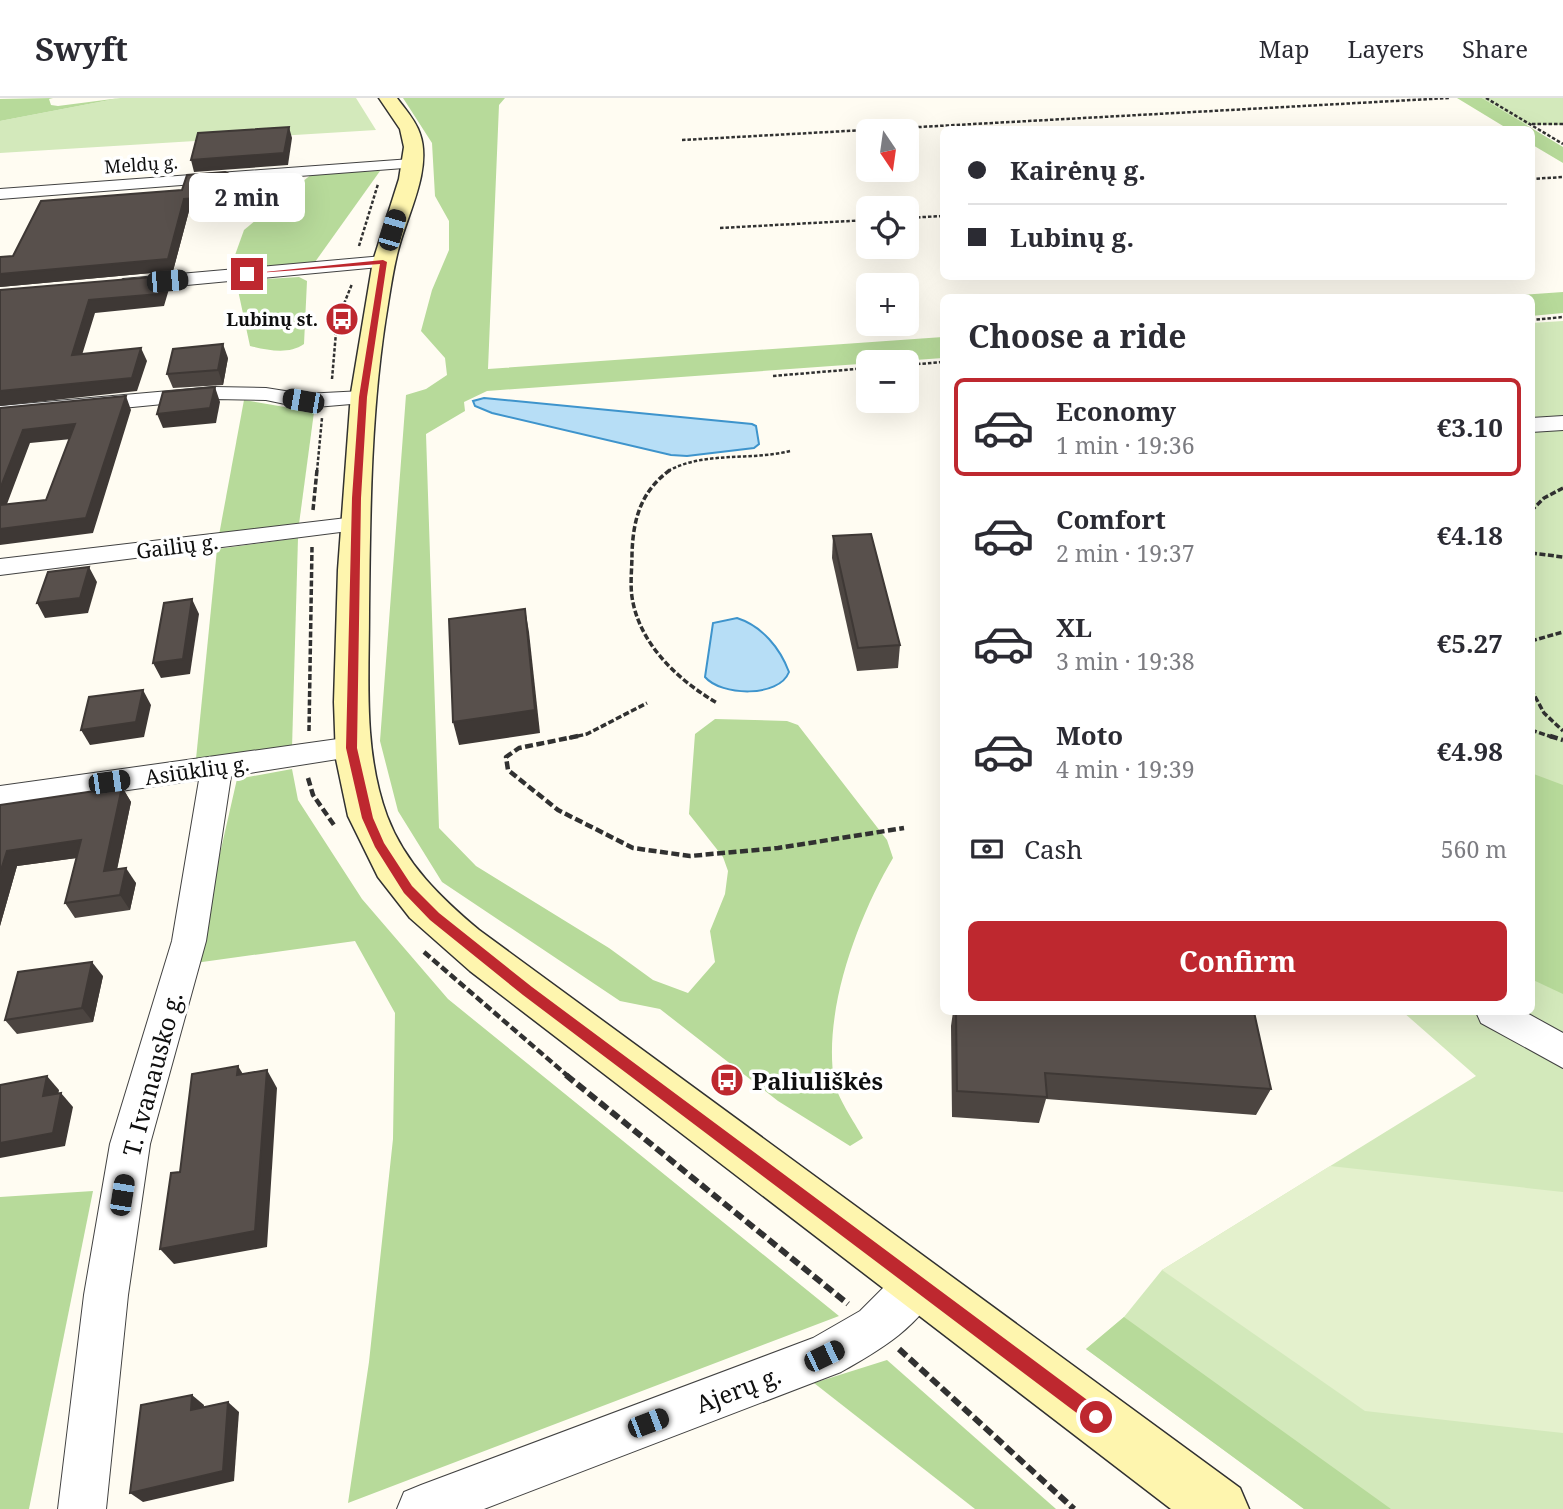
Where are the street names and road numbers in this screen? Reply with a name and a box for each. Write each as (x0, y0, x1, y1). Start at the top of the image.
street label: Meldų g. (104, 149, 178, 179)
street label: Gailių g. (135, 527, 219, 565)
street label: Asiūklių g. (143, 749, 251, 791)
street label: T. Ivanausko g. (114, 988, 190, 1160)
street label: Ajerų g. (691, 1358, 785, 1420)

